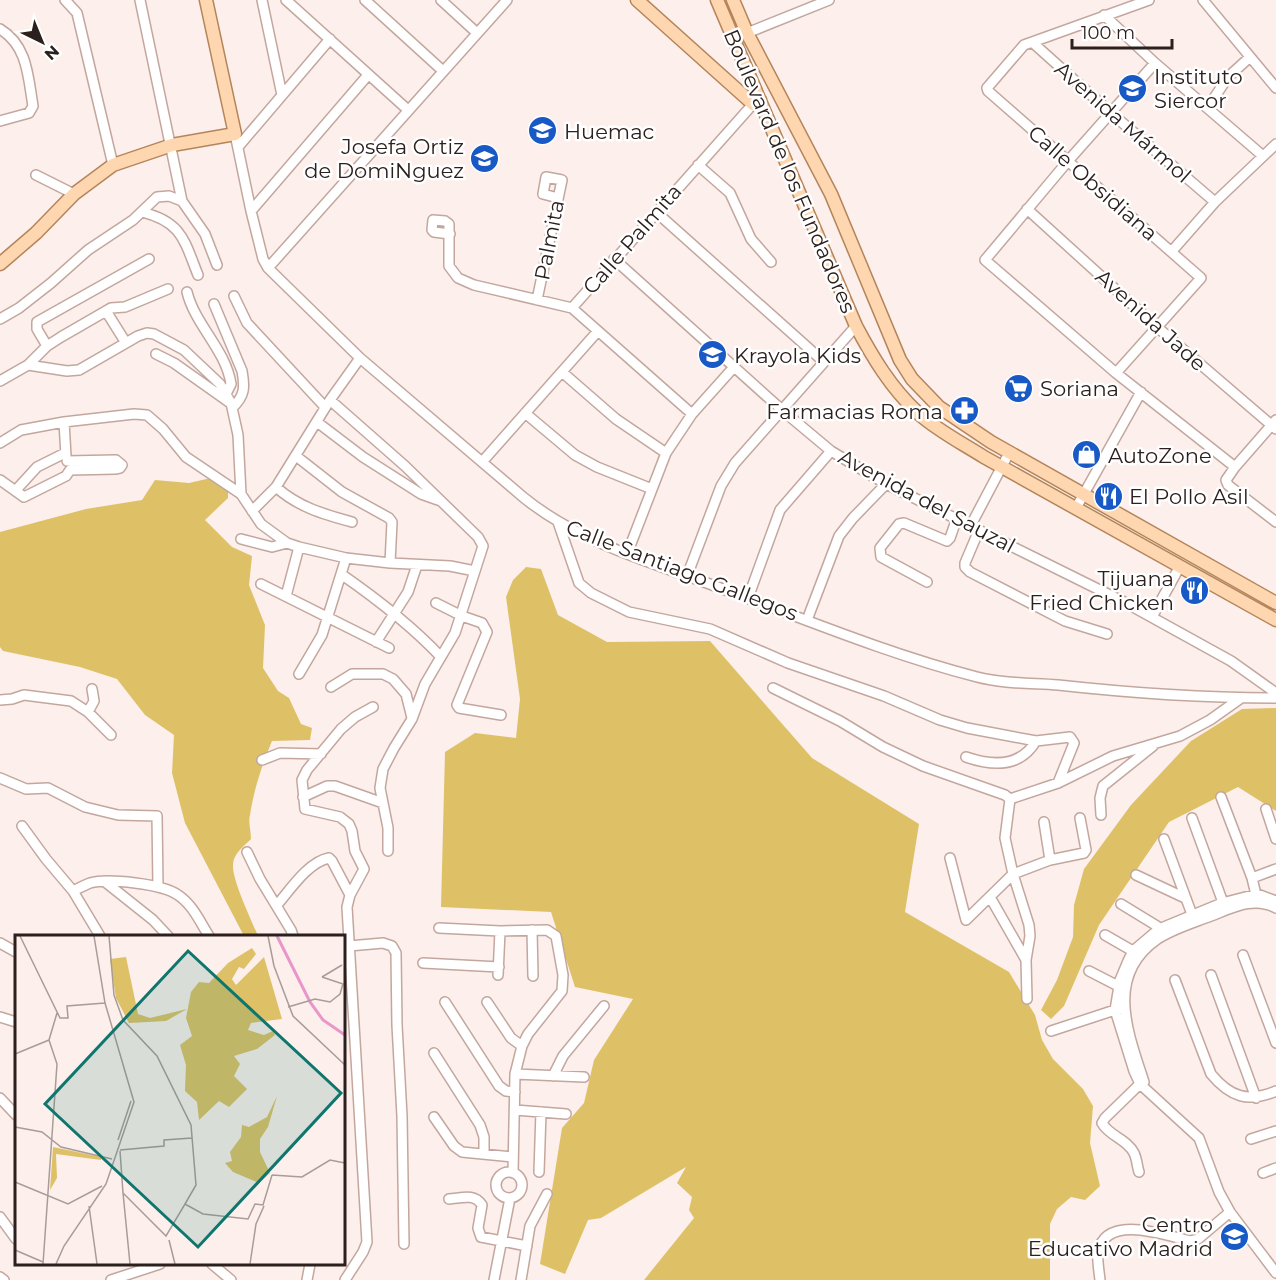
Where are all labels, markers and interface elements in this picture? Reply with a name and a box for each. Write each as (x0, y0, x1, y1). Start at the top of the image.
north arrow (12, 12, 72, 72)
scale bar (1072, 12, 1172, 50)
text: 100 m (1081, 22, 1135, 44)
street label: Boulevard de los Fundadores (719, 25, 861, 317)
text: N (41, 41, 63, 64)
street label: Avenida Mármol (1050, 56, 1196, 188)
place label: Instituto Siercor (1154, 64, 1243, 113)
school or university icon: Instituto Siercor (1117, 72, 1149, 104)
school or university icon: Huemac (527, 115, 559, 147)
place label: Huemac (564, 119, 654, 144)
street label: Calle Obsidiana (1023, 120, 1163, 246)
place label: Josefa Ortiz de DomiNguez (304, 134, 464, 183)
school or university icon: Josefa Ortiz de DomiNguez (469, 142, 501, 174)
street label: Calle Palmita (577, 179, 687, 299)
street label: Palmita (529, 198, 569, 282)
street label: Avenida Jade (1091, 264, 1211, 376)
school or university icon: Krayola Kids (697, 339, 729, 371)
place label: Krayola Kids (734, 343, 861, 368)
supermarket icon: Soriana (1003, 372, 1035, 404)
place label: Soriana (1040, 376, 1119, 401)
pharmacy icon: Farmacias Roma (948, 395, 980, 427)
place label: Farmacias Roma (766, 399, 943, 424)
shop icon: AutoZone (1071, 439, 1103, 471)
place label: AutoZone (1108, 443, 1212, 468)
street label: Avenida del Sauzal (834, 444, 1020, 558)
restaurant icon: El Pollo Asil (1092, 480, 1124, 512)
place label: El Pollo Asil (1129, 484, 1249, 509)
street label: Calle Santiago Gallegos (563, 514, 801, 626)
place label: Tijuana Fried Chicken (1029, 566, 1174, 615)
restaurant icon: Tijuana Fried Chicken (1179, 574, 1211, 606)
inset map (15, 935, 345, 1265)
place label: Centro Educativo Madrid (1028, 1212, 1213, 1261)
school or university icon: Centro Educativo Madrid (1218, 1220, 1250, 1252)

